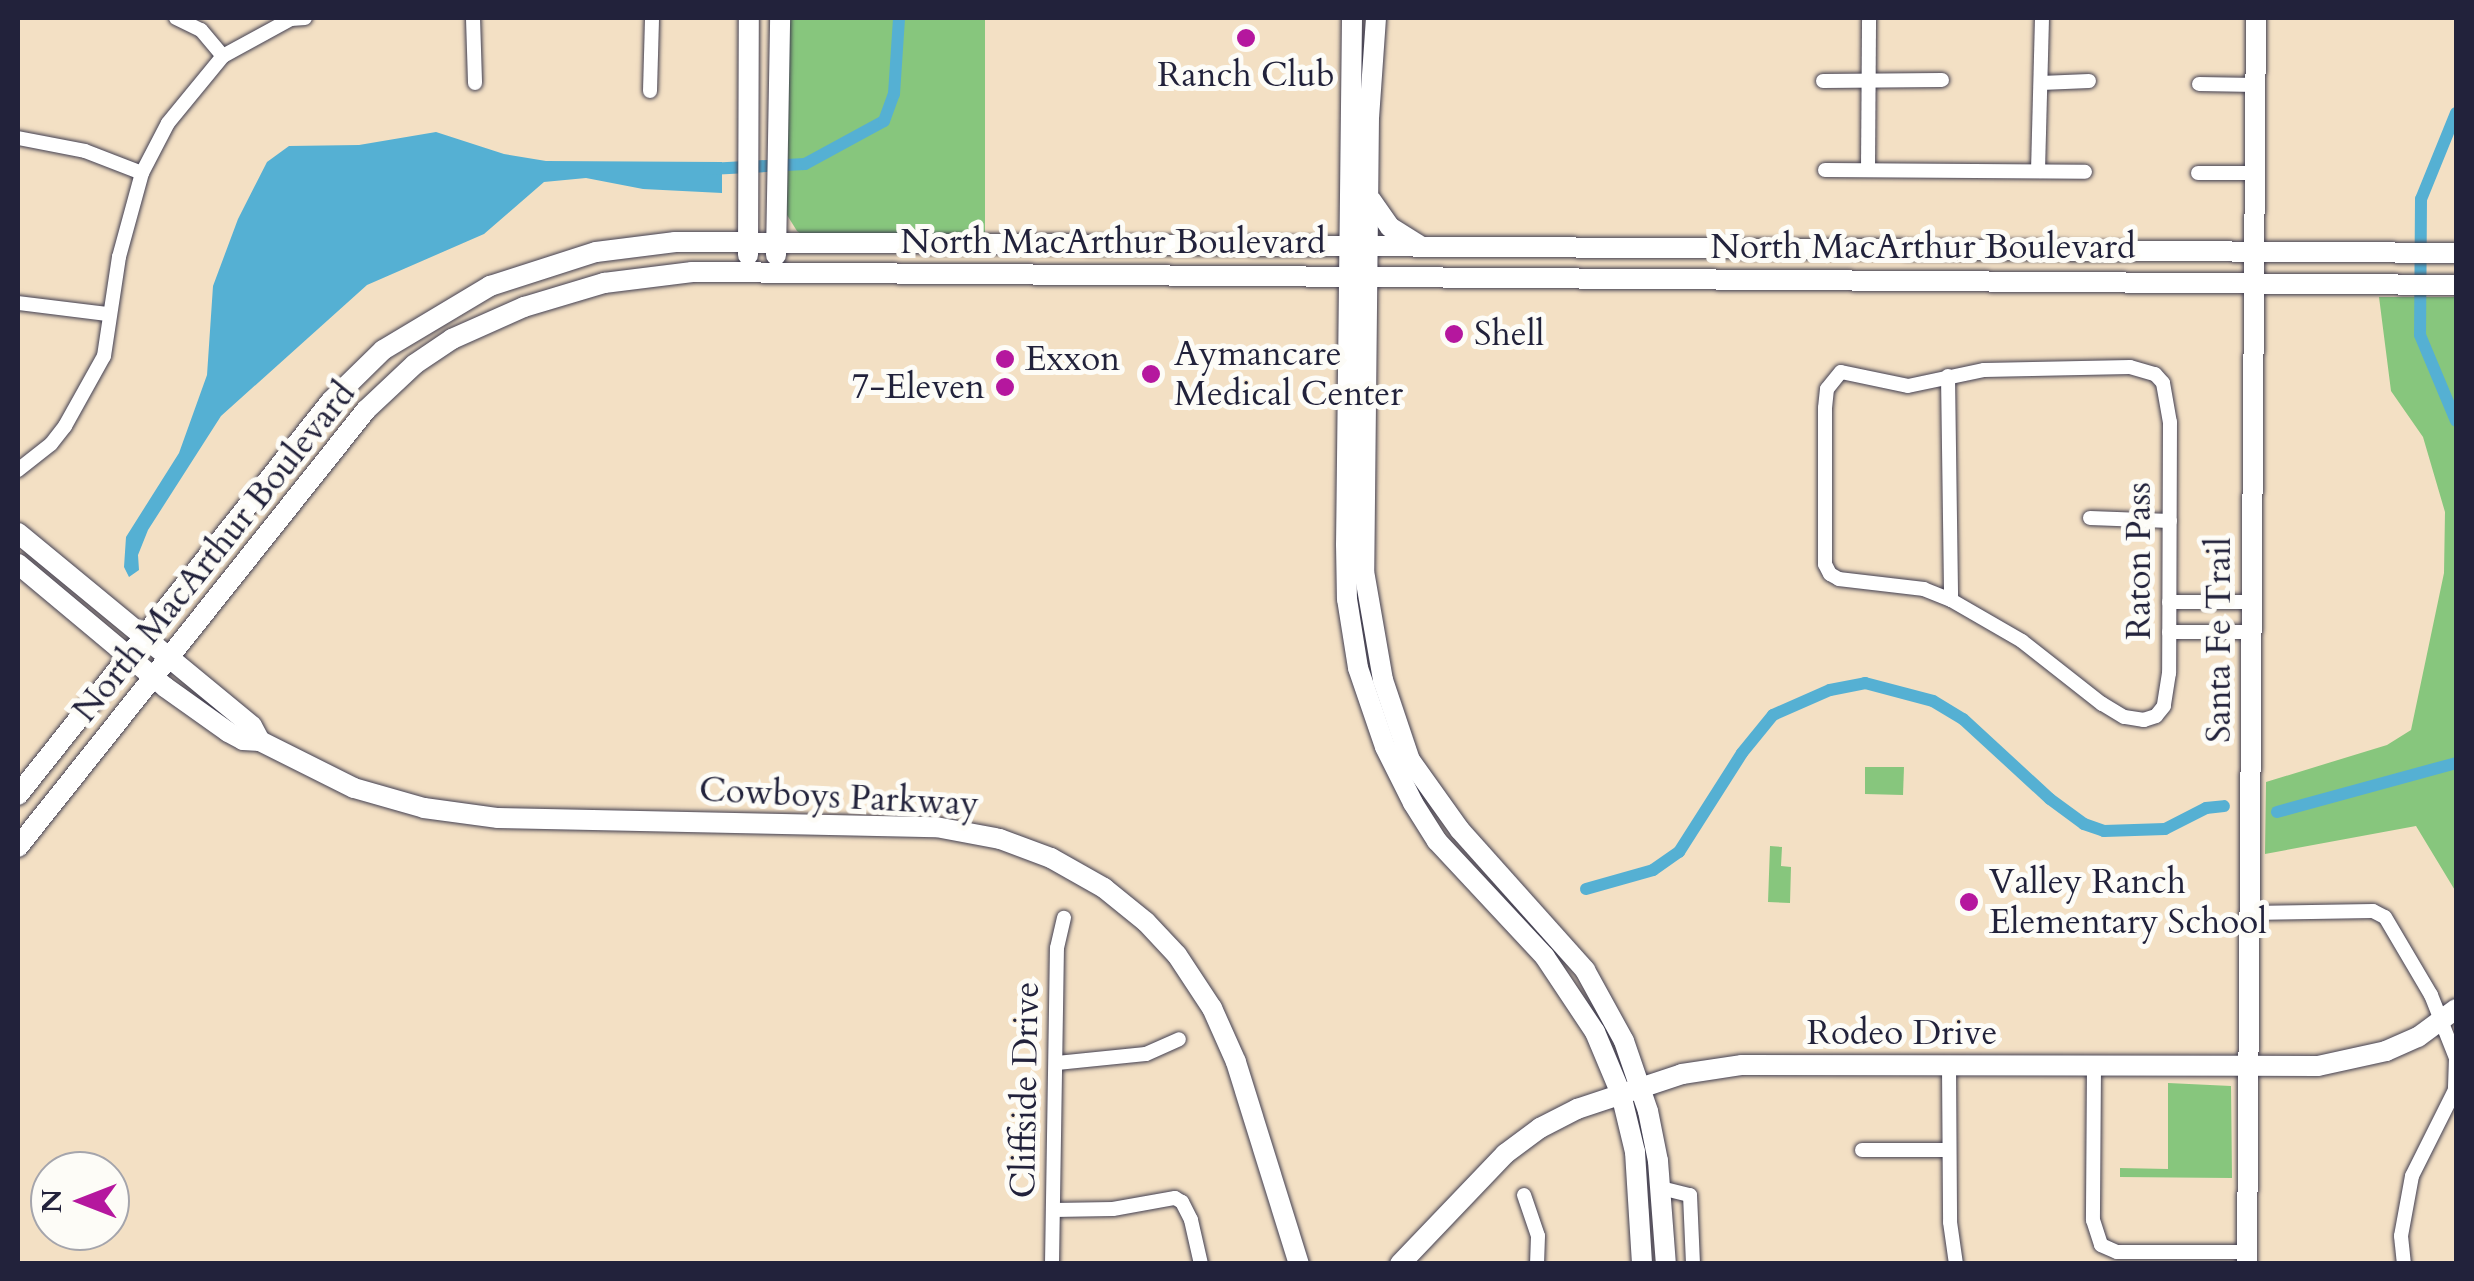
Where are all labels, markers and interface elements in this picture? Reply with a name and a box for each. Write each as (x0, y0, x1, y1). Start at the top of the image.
marker: Ranch Club (1235, 27, 1257, 49)
place label: Ranch Club (1157, 54, 1335, 96)
street label: North MacArthur Boulevard (900, 221, 1326, 263)
street label: North MacArthur Boulevard (1710, 226, 2136, 268)
place label: Shell (1474, 313, 1544, 355)
marker: Shell (1443, 323, 1465, 345)
place label: Aymancare Medical Center (1174, 333, 1403, 415)
place label: Exxon (1025, 338, 1120, 380)
marker: Exxon (994, 348, 1016, 370)
marker: Aymancare Medical Center (1138, 361, 1164, 387)
place label: 7-Eleven (852, 366, 985, 408)
street label: North MacArthur Boulevard (64, 373, 364, 731)
marker: 7-Eleven (994, 376, 1016, 398)
street label: Raton Pass (2118, 482, 2160, 640)
street label: Santa Fe Trail (2198, 537, 2240, 743)
street label: Cowboys Parkway (698, 769, 980, 825)
place label: Valley Ranch Elementary School (1989, 861, 2267, 943)
marker: Valley Ranch Elementary School (1958, 891, 1980, 913)
street label: Cliffside Drive (1002, 981, 1048, 1199)
street label: Rodeo Drive (1807, 1012, 1997, 1054)
north arrow (30, 1151, 130, 1251)
text: N (33, 1189, 71, 1213)

